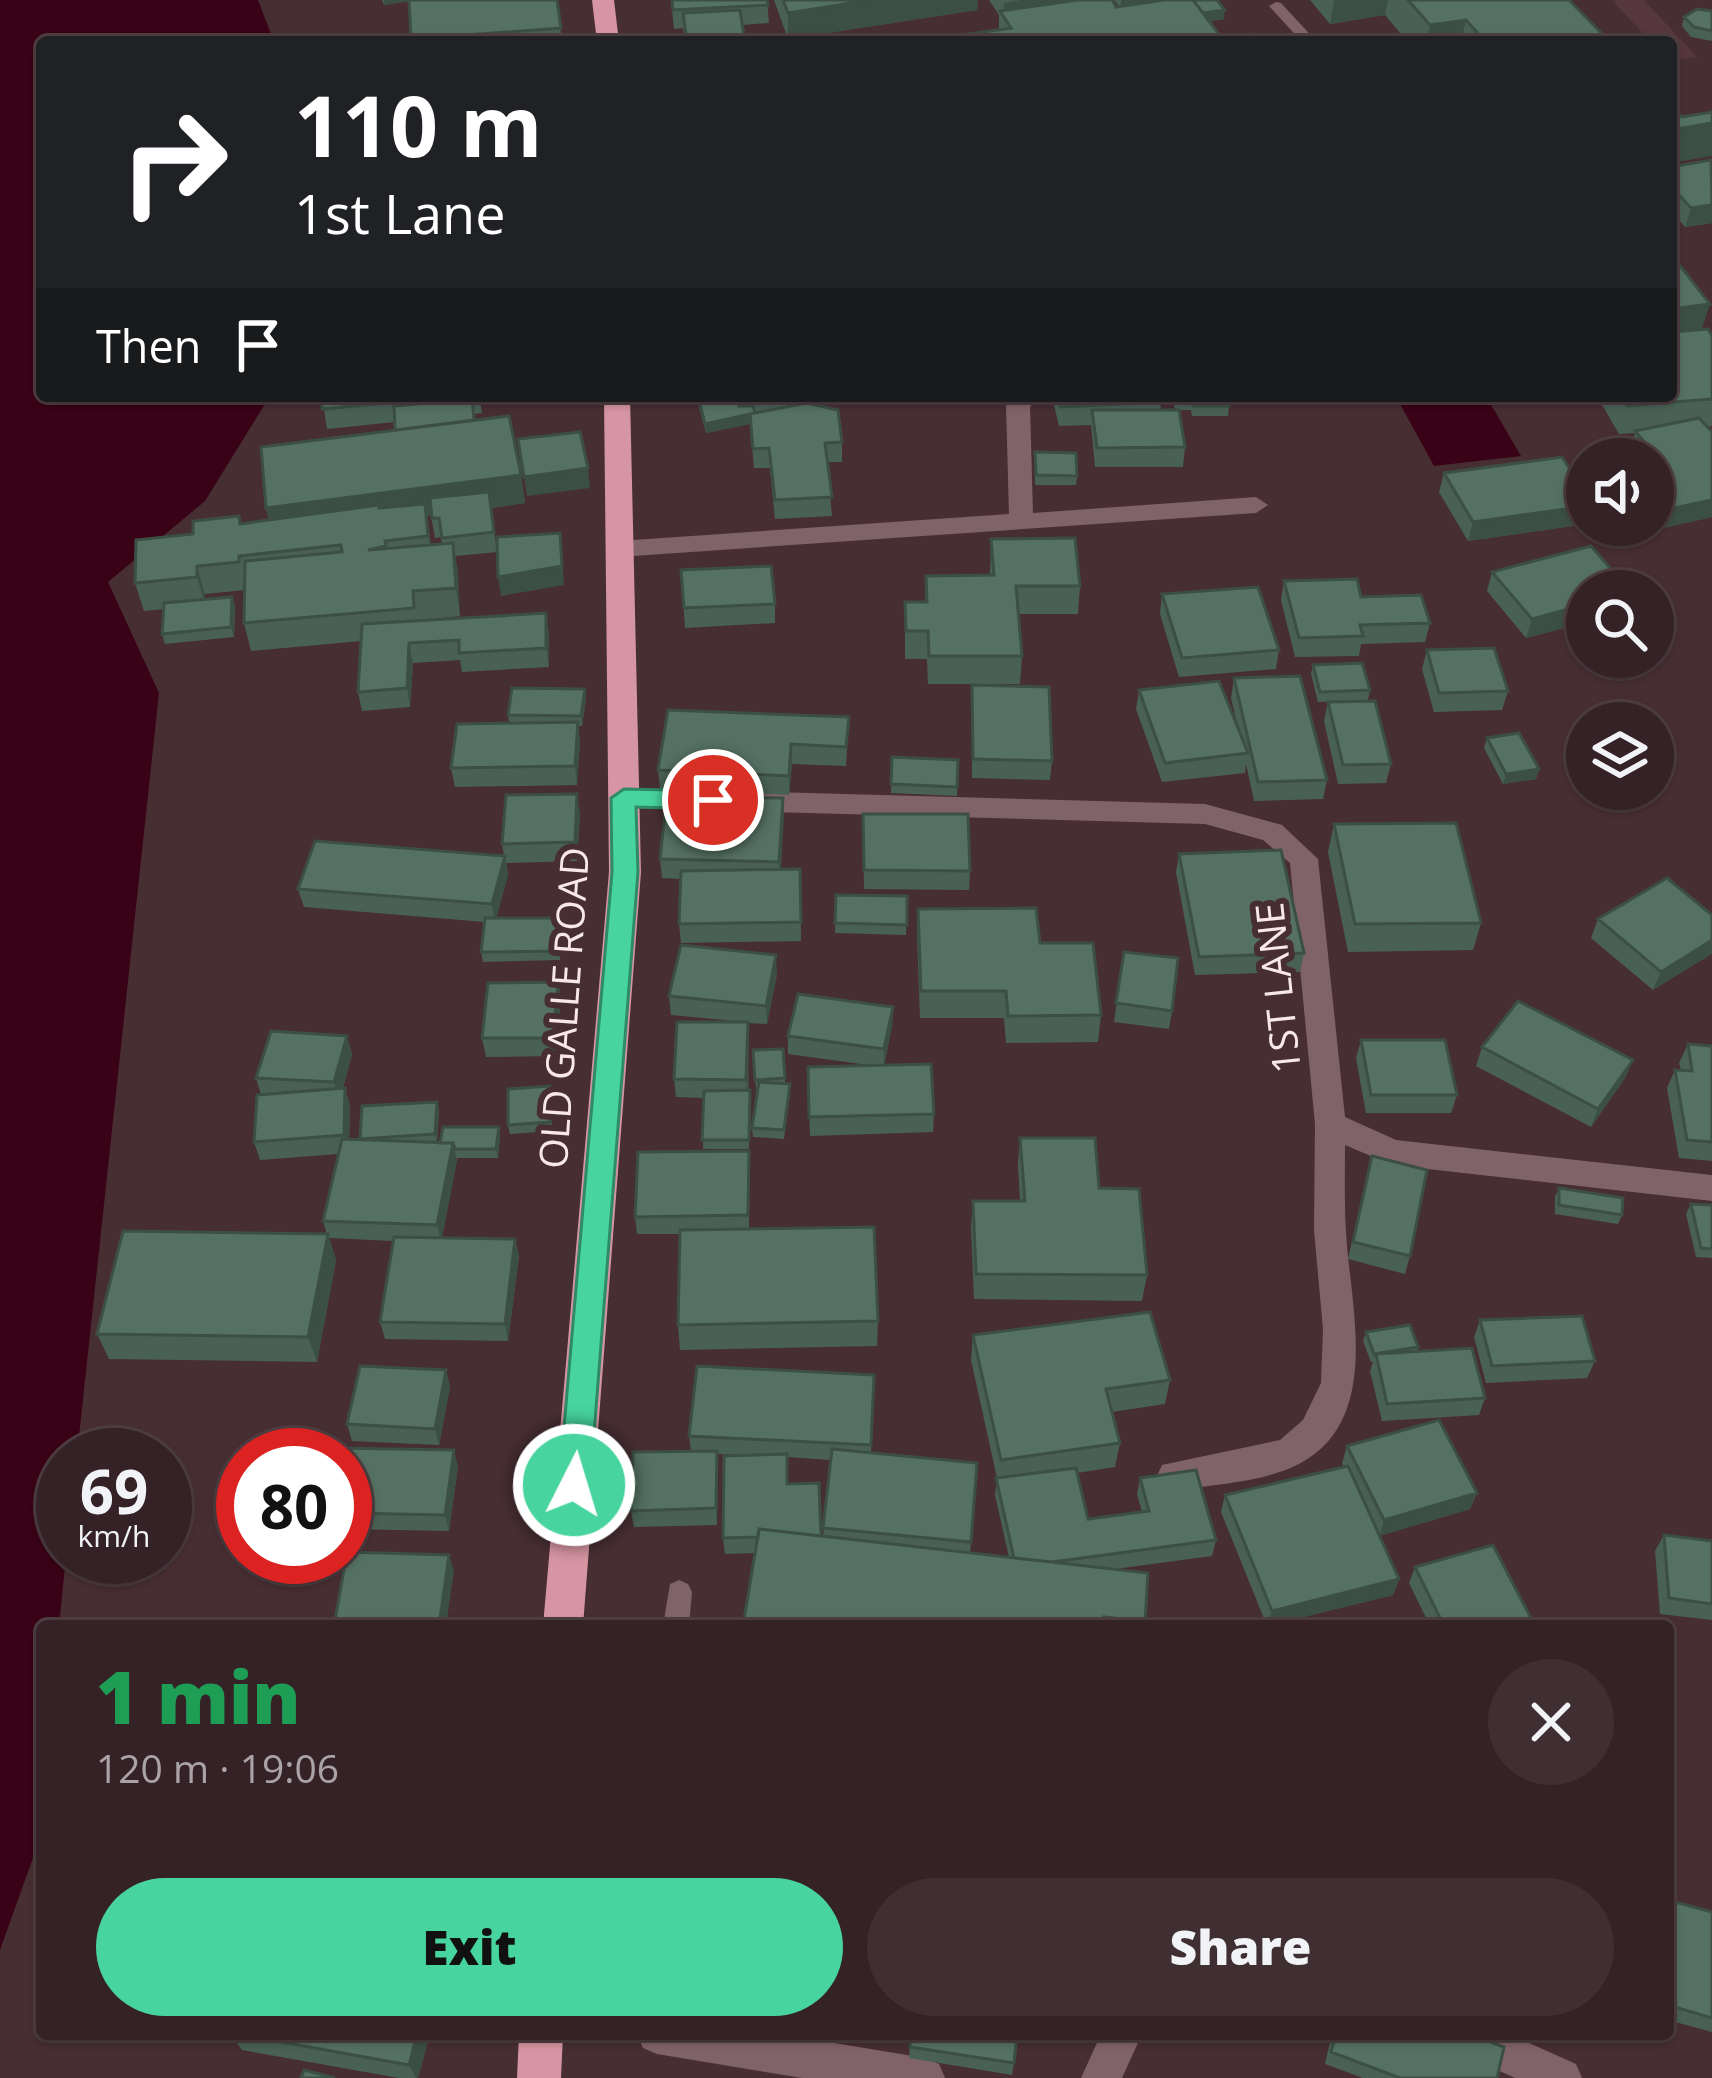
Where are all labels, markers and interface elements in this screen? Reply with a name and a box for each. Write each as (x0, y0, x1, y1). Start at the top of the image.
text: 110 m (294, 67, 542, 182)
icon: right (96, 84, 252, 240)
text: 1st Lane (294, 176, 506, 250)
icon: arrive (225, 312, 291, 378)
text: Then (96, 315, 201, 376)
map controls (1566, 438, 1674, 810)
button: sound (1566, 438, 1674, 546)
button: search (1566, 570, 1674, 678)
button: layers (1566, 702, 1674, 810)
pin (662, 749, 764, 851)
icon: arrive (680, 767, 746, 833)
street label: OLD GALLE ROAD (525, 845, 600, 1170)
street label: 1ST LANE (1241, 900, 1312, 1076)
position arrow (511, 1422, 637, 1548)
speed limit sign: 80 (216, 1428, 372, 1584)
text: 69 (80, 1450, 148, 1532)
text: km/h (78, 1515, 150, 1556)
text: 1 min (96, 1647, 301, 1745)
button: close (1488, 1659, 1614, 1785)
text: 120 m · 19:06 (96, 1741, 339, 1794)
button: Exit (96, 1878, 843, 2016)
button: Share (867, 1878, 1614, 2016)

